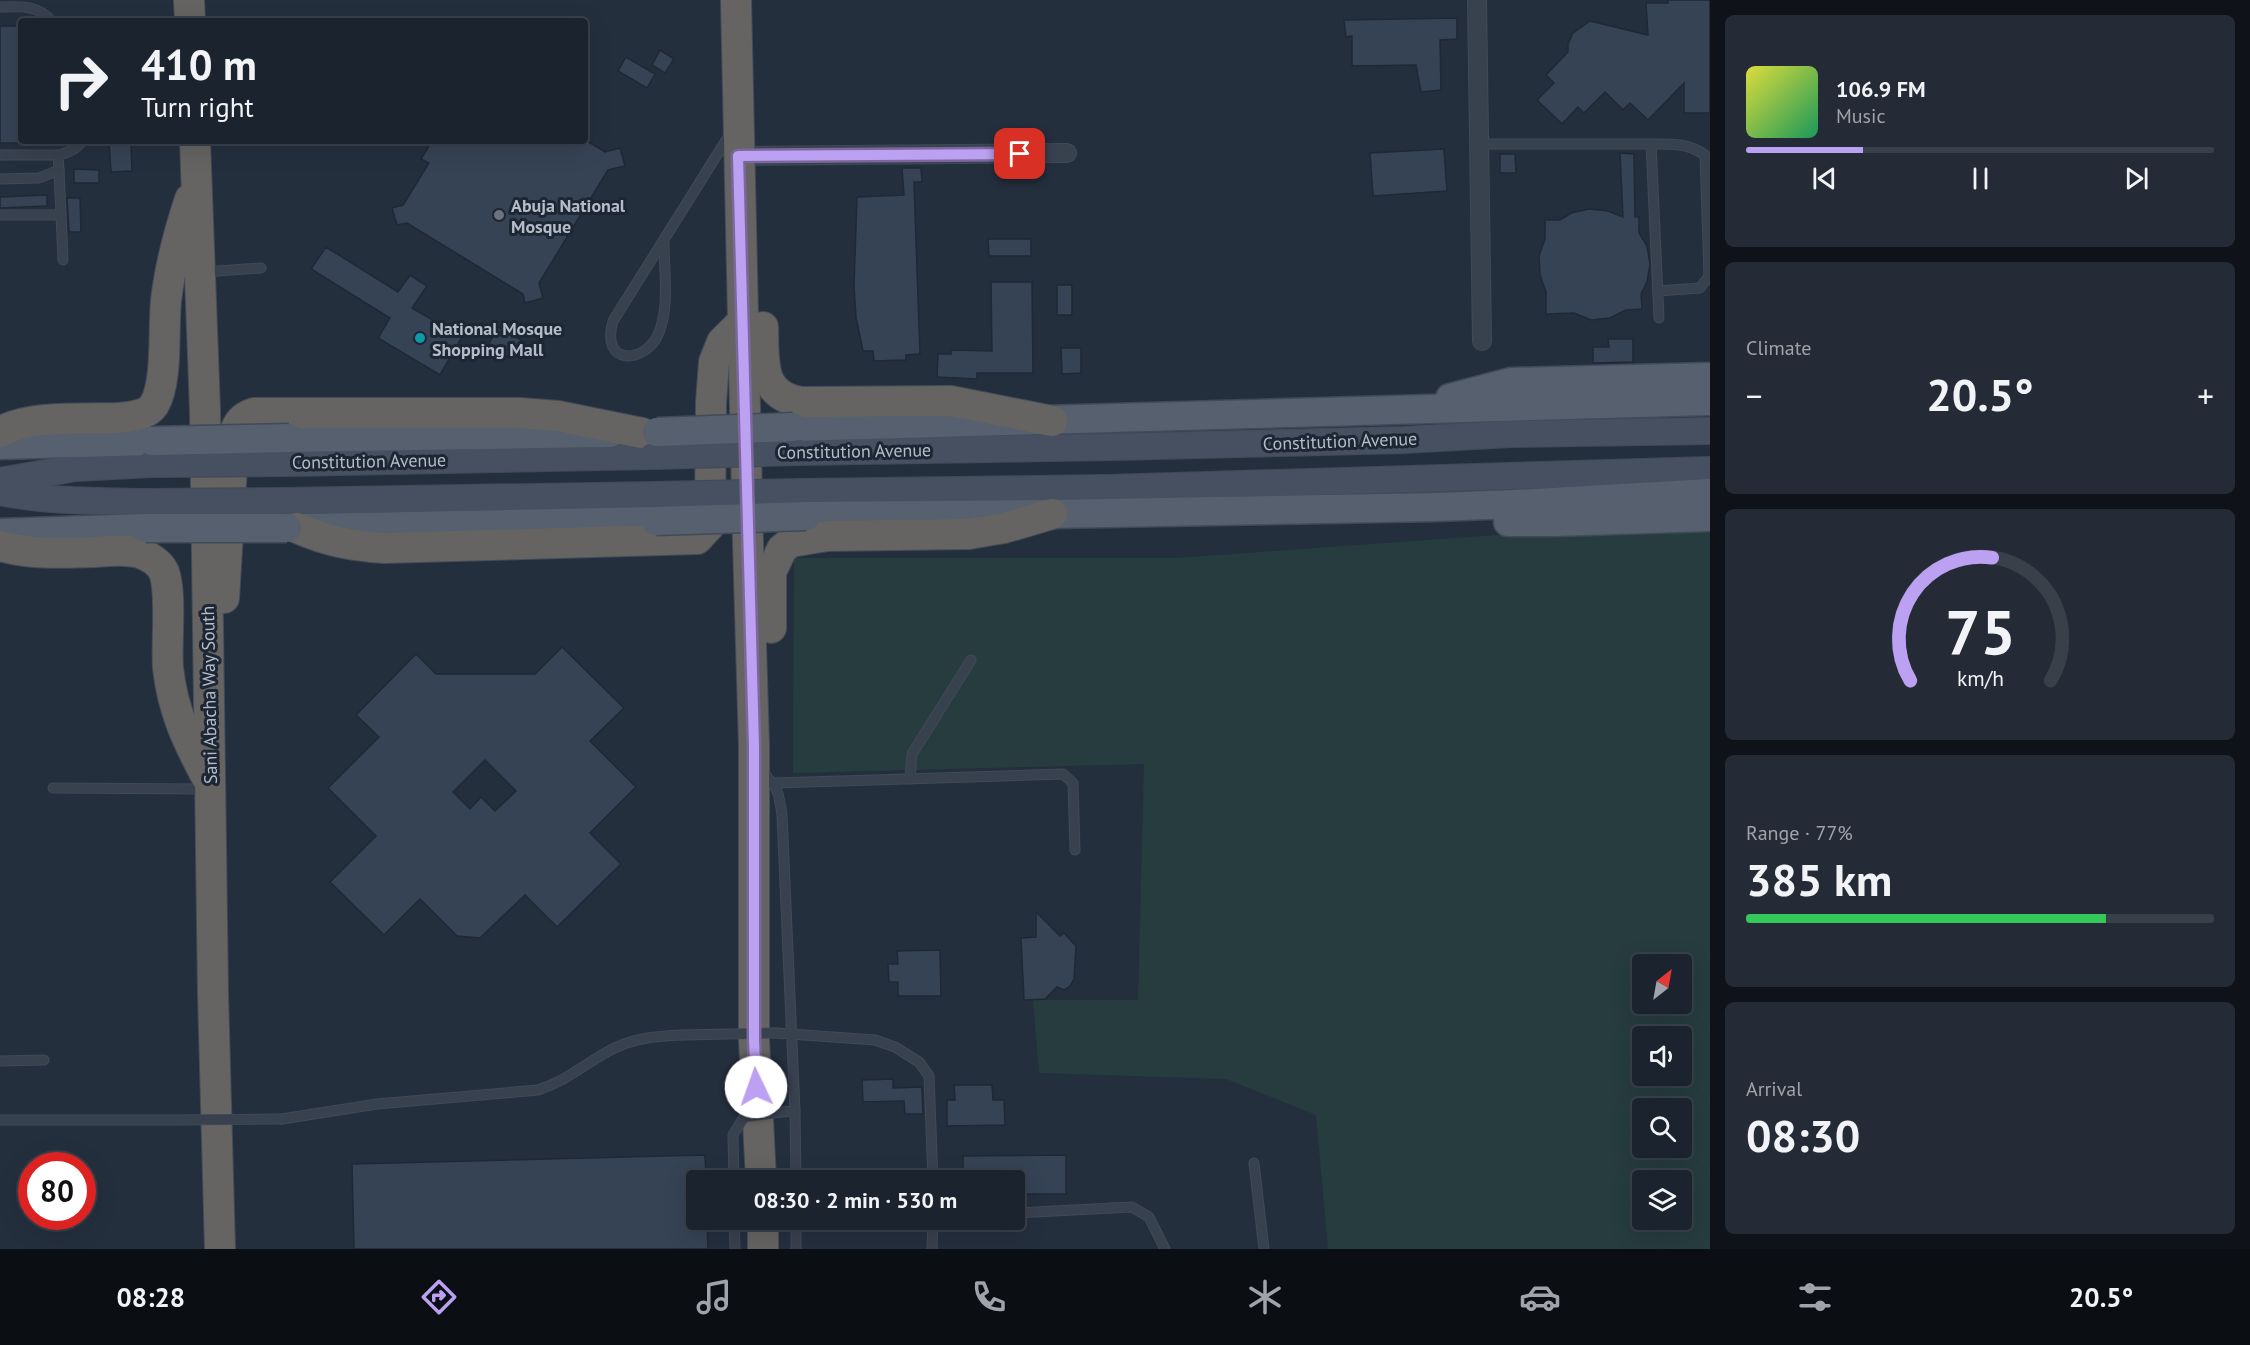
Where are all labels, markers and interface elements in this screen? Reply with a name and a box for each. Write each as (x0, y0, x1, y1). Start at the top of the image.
text: 410 m (141, 37, 257, 92)
icon: right (42, 42, 120, 120)
text: 106.9 FM (1836, 75, 1926, 103)
text: Turn right (141, 90, 254, 124)
text: Music (1836, 103, 1885, 129)
pin (994, 128, 1045, 179)
icon: arrive (1003, 137, 1036, 170)
icon: previous (1808, 162, 1841, 195)
icon: pause (1964, 162, 1997, 195)
icon: next (2120, 162, 2153, 195)
place label: Abuja National Mosque (511, 194, 626, 238)
marker: Abuja National Mosque (492, 208, 506, 222)
place label: National Mosque Shopping Mall (432, 317, 562, 361)
marker: National Mosque Shopping Mall (413, 331, 427, 345)
text: Climate (1746, 335, 1812, 361)
text: 20.5° (1926, 365, 2034, 423)
text: − (1746, 374, 1763, 417)
text: + (2197, 374, 2214, 417)
street label: Constitution Avenue (1262, 427, 1418, 455)
street label: Constitution Avenue (777, 438, 931, 464)
street label: Constitution Avenue (292, 448, 446, 474)
text: 75 (1945, 592, 2015, 673)
street label: Sani Abacha Way South (196, 606, 222, 784)
text: km/h (1956, 665, 2003, 693)
text: Range · 77% (1746, 820, 1853, 846)
text: 385 km (1746, 850, 1892, 908)
north arrow (1632, 954, 1692, 1014)
map controls (1632, 954, 1692, 1230)
button: sound (1632, 1026, 1692, 1086)
position arrow (724, 1055, 788, 1119)
text: Arrival (1746, 1076, 1802, 1102)
button: search (1632, 1098, 1692, 1158)
text: 08:30 (1746, 1106, 1860, 1164)
speed limit sign: 80 (18, 1152, 96, 1230)
button: layers (1632, 1170, 1692, 1230)
text: 08:30 · 2 min · 530 m (754, 1186, 957, 1214)
icon: directions (418, 1276, 460, 1318)
icon: music (693, 1276, 735, 1318)
icon: phone (968, 1276, 1010, 1318)
icon: climate (1244, 1276, 1286, 1318)
icon: car (1519, 1276, 1561, 1318)
icon: filters (1794, 1276, 1836, 1318)
text: 08:28 (117, 1280, 185, 1314)
text: 20.5° (2069, 1280, 2133, 1314)

